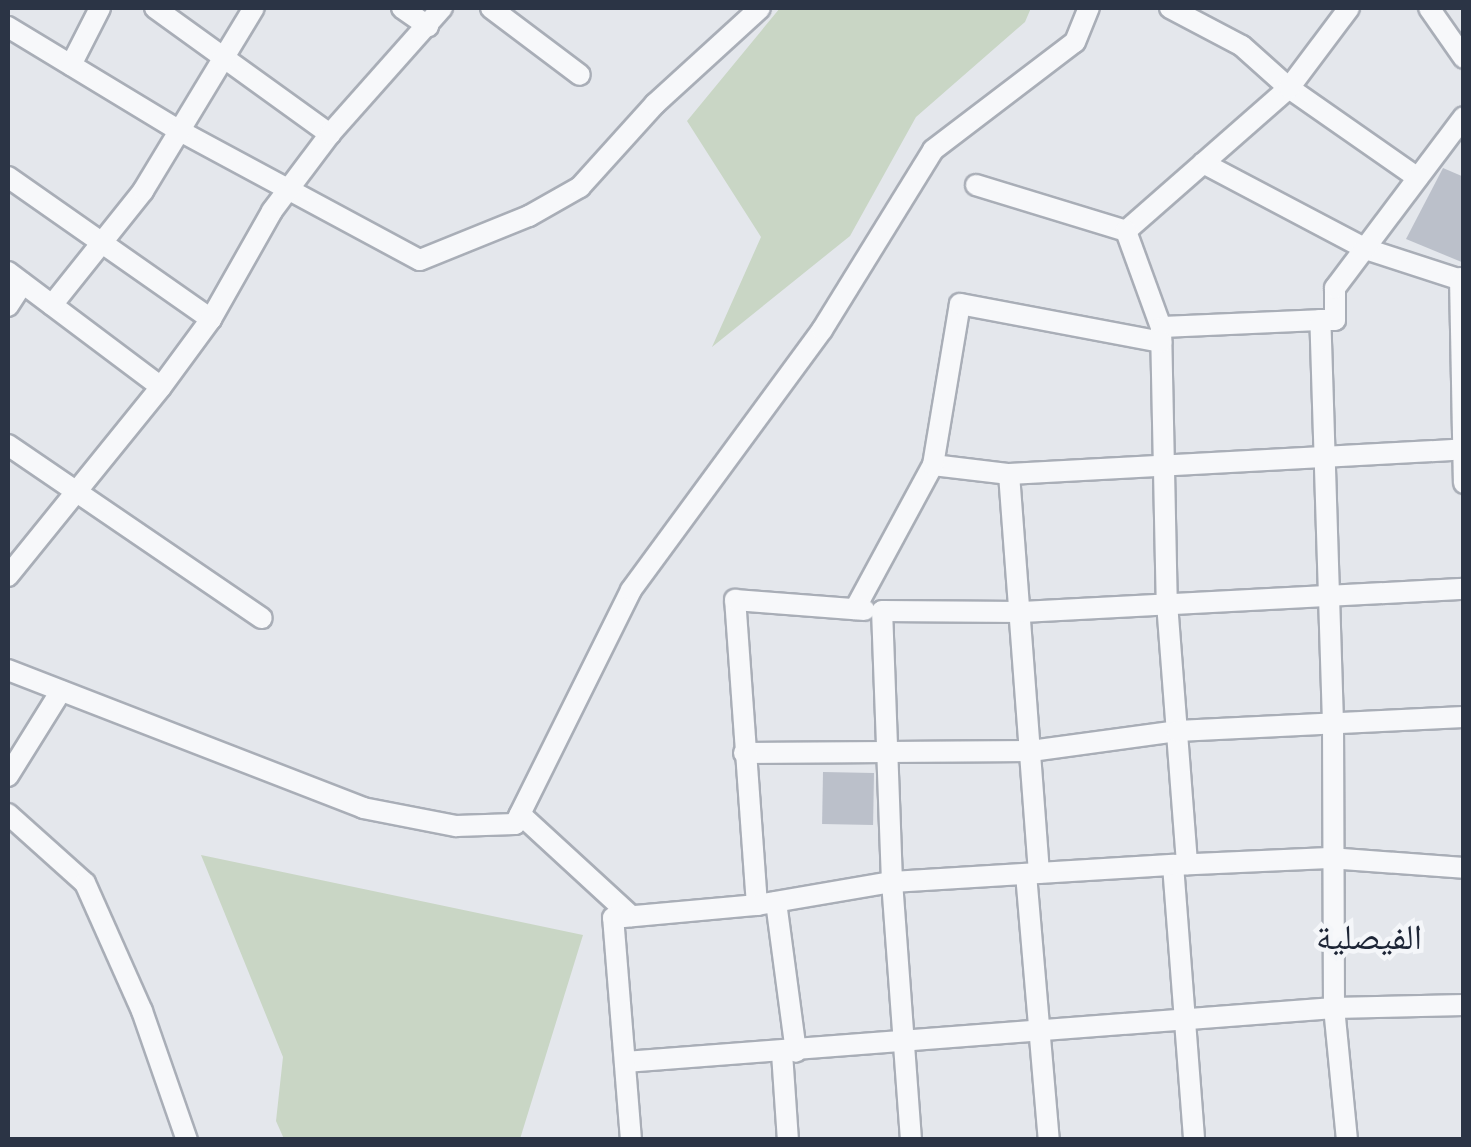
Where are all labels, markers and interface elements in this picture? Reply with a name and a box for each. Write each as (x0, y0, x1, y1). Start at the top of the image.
district label: الفيصلية (1316, 917, 1422, 959)

